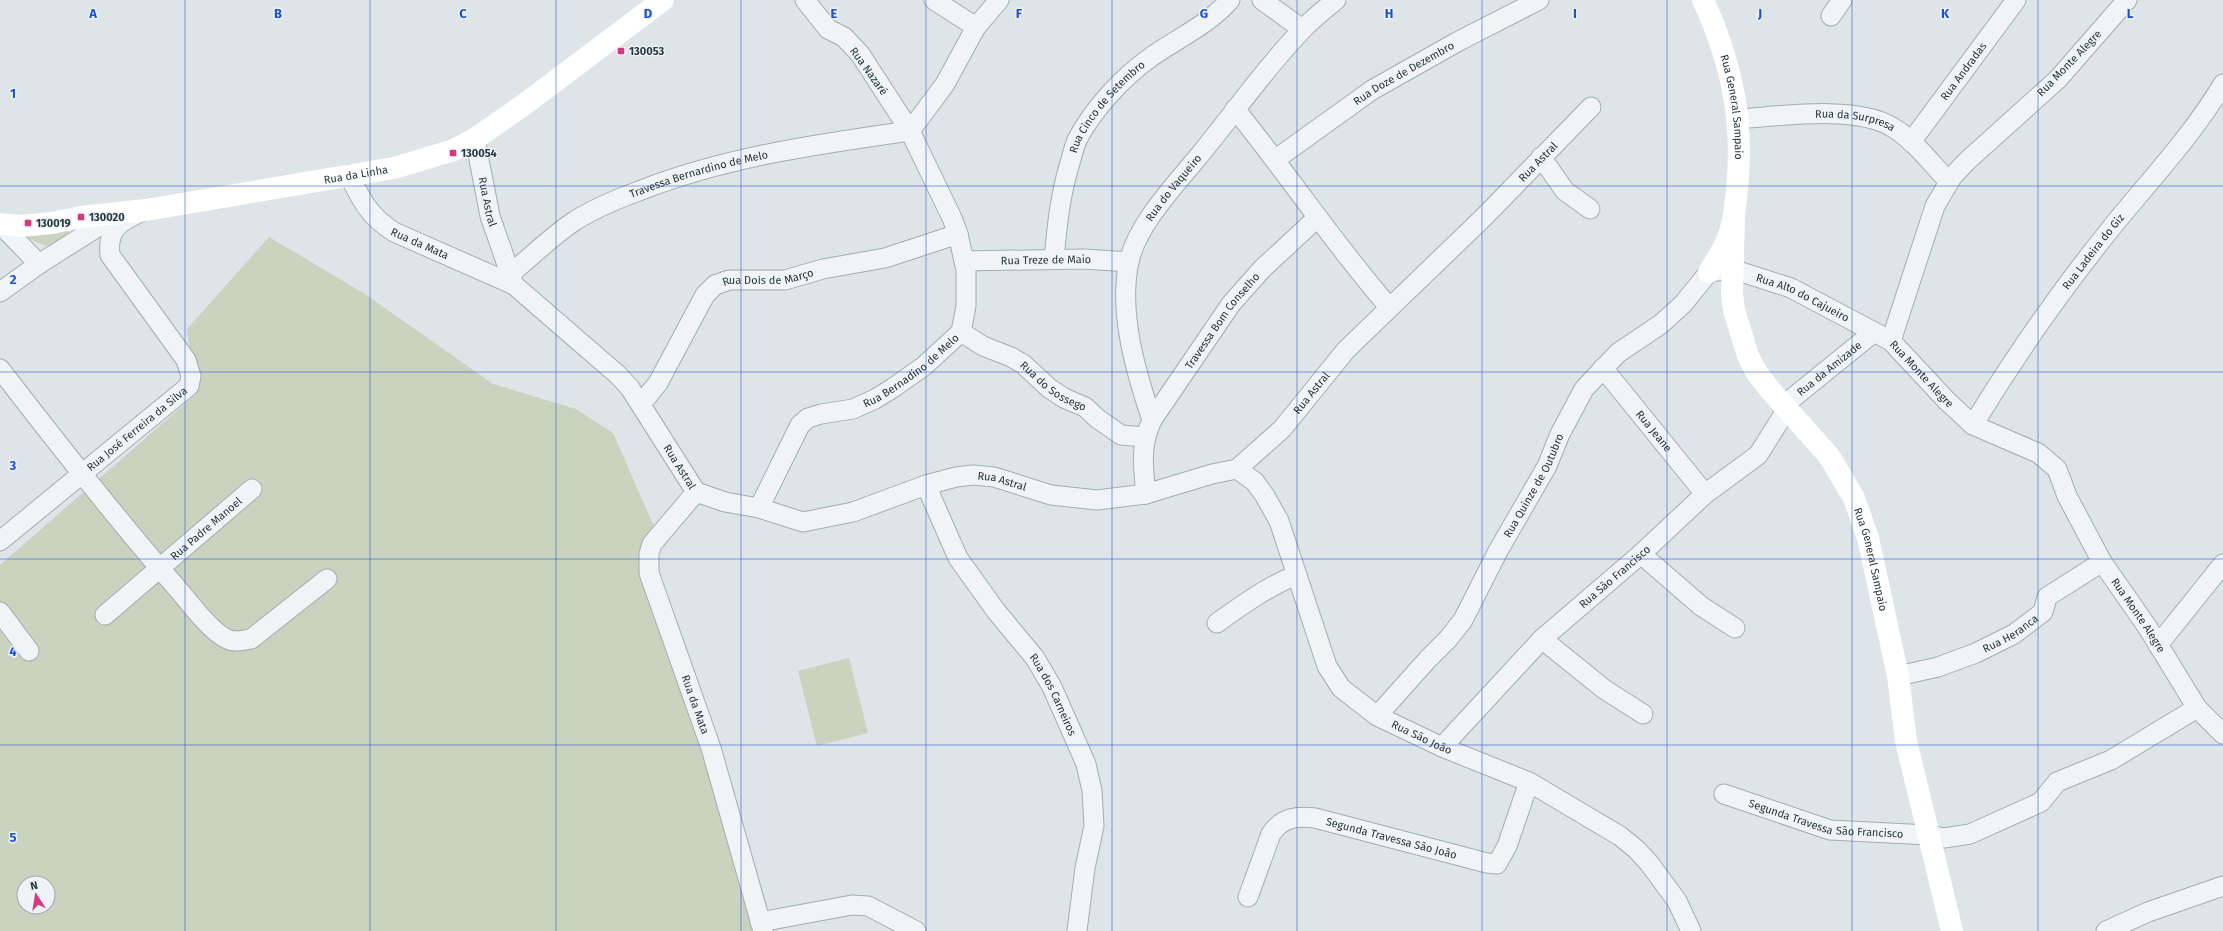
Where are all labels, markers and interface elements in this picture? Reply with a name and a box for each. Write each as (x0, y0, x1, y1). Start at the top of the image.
text: A (88, 6, 97, 21)
text: B (274, 6, 282, 21)
text: C (459, 6, 467, 21)
text: D (644, 6, 653, 21)
text: E (831, 6, 838, 21)
text: F (1016, 6, 1023, 21)
text: G (1200, 6, 1208, 21)
text: H (1385, 6, 1393, 21)
text: I (1573, 6, 1577, 21)
text: J (1757, 6, 1762, 21)
text: K (1941, 6, 1950, 21)
text: L (2127, 6, 2134, 21)
street label: Rua Monte Alegre (2034, 27, 2104, 99)
street label: Rua Doze de Dezembro (1351, 39, 1457, 108)
street label: Rua Andradas (1938, 40, 1989, 103)
place label: 130053 (629, 45, 664, 58)
street label: Rua Nazaré (847, 45, 890, 98)
marker: 130053 (616, 46, 626, 56)
street label: Rua General Sampaio (1717, 53, 1745, 160)
street label: Rua Cinco de Setembro (1067, 58, 1148, 155)
text: 1 (10, 86, 16, 101)
street label: Rua da Surpresa (1815, 108, 1897, 134)
street label: Rua Astral (1516, 139, 1560, 185)
place label: 130054 (461, 147, 497, 160)
marker: 130054 (448, 148, 458, 158)
street label: Travessa Bernardino de Melo (628, 148, 769, 201)
street label: Rua do Vaqueiro (1143, 152, 1205, 224)
street label: Rua da Linha (323, 163, 389, 187)
street label: Rua Astral (476, 176, 499, 228)
place label: 130020 (89, 211, 125, 224)
street label: Rua Ladeira do Giz (2060, 211, 2127, 292)
marker: 130020 (76, 212, 86, 222)
place label: 130019 (36, 217, 71, 230)
marker: 130019 (23, 218, 33, 228)
street label: Rua da Mata (389, 225, 451, 262)
street label: Rua Treze de Maio (1001, 253, 1092, 267)
street label: Rua Dois de Março (721, 266, 815, 289)
street label: Travessa Bom Conselho (1183, 270, 1263, 372)
street label: Rua Alto do Cajueiro (1754, 271, 1851, 325)
text: 2 (10, 272, 17, 287)
street label: Rua Bernadino de Melo (861, 331, 962, 411)
street label: Rua Monte Alegre (1887, 338, 1956, 411)
street label: Rua da Amizade (1794, 339, 1864, 399)
street label: Rua do Sossego (1017, 359, 1088, 414)
street label: Rua Astral (1291, 369, 1333, 417)
street label: Rua José Ferreira da Silva (84, 384, 190, 474)
street label: Rua Jeane (1633, 408, 1674, 455)
street label: Rua Quinze de Outubro (1501, 432, 1566, 540)
street label: Rua Astral (661, 442, 699, 492)
text: 3 (9, 458, 17, 473)
street label: Rua Astral (977, 469, 1028, 494)
street label: Rua Padre Manoel (168, 495, 245, 563)
street label: Rua General Sampaio (1851, 506, 1890, 612)
street label: Rua São Francisco (1577, 543, 1653, 611)
street label: Rua Monte Alegre (2108, 576, 2168, 655)
street label: Rua Heranca (1981, 612, 2041, 656)
text: 4 (9, 644, 17, 659)
street label: Rua dos Carneiros (1027, 651, 1079, 738)
street label: Rua da Mata (679, 673, 712, 736)
street label: Rua São João (1389, 718, 1454, 757)
street label: Segunda Travessa São Francisco (1747, 797, 1904, 841)
street label: Segunda Travessa São João (1324, 815, 1458, 862)
text: 5 (10, 830, 17, 845)
north arrow (16, 875, 56, 915)
text: N (29, 879, 39, 893)

